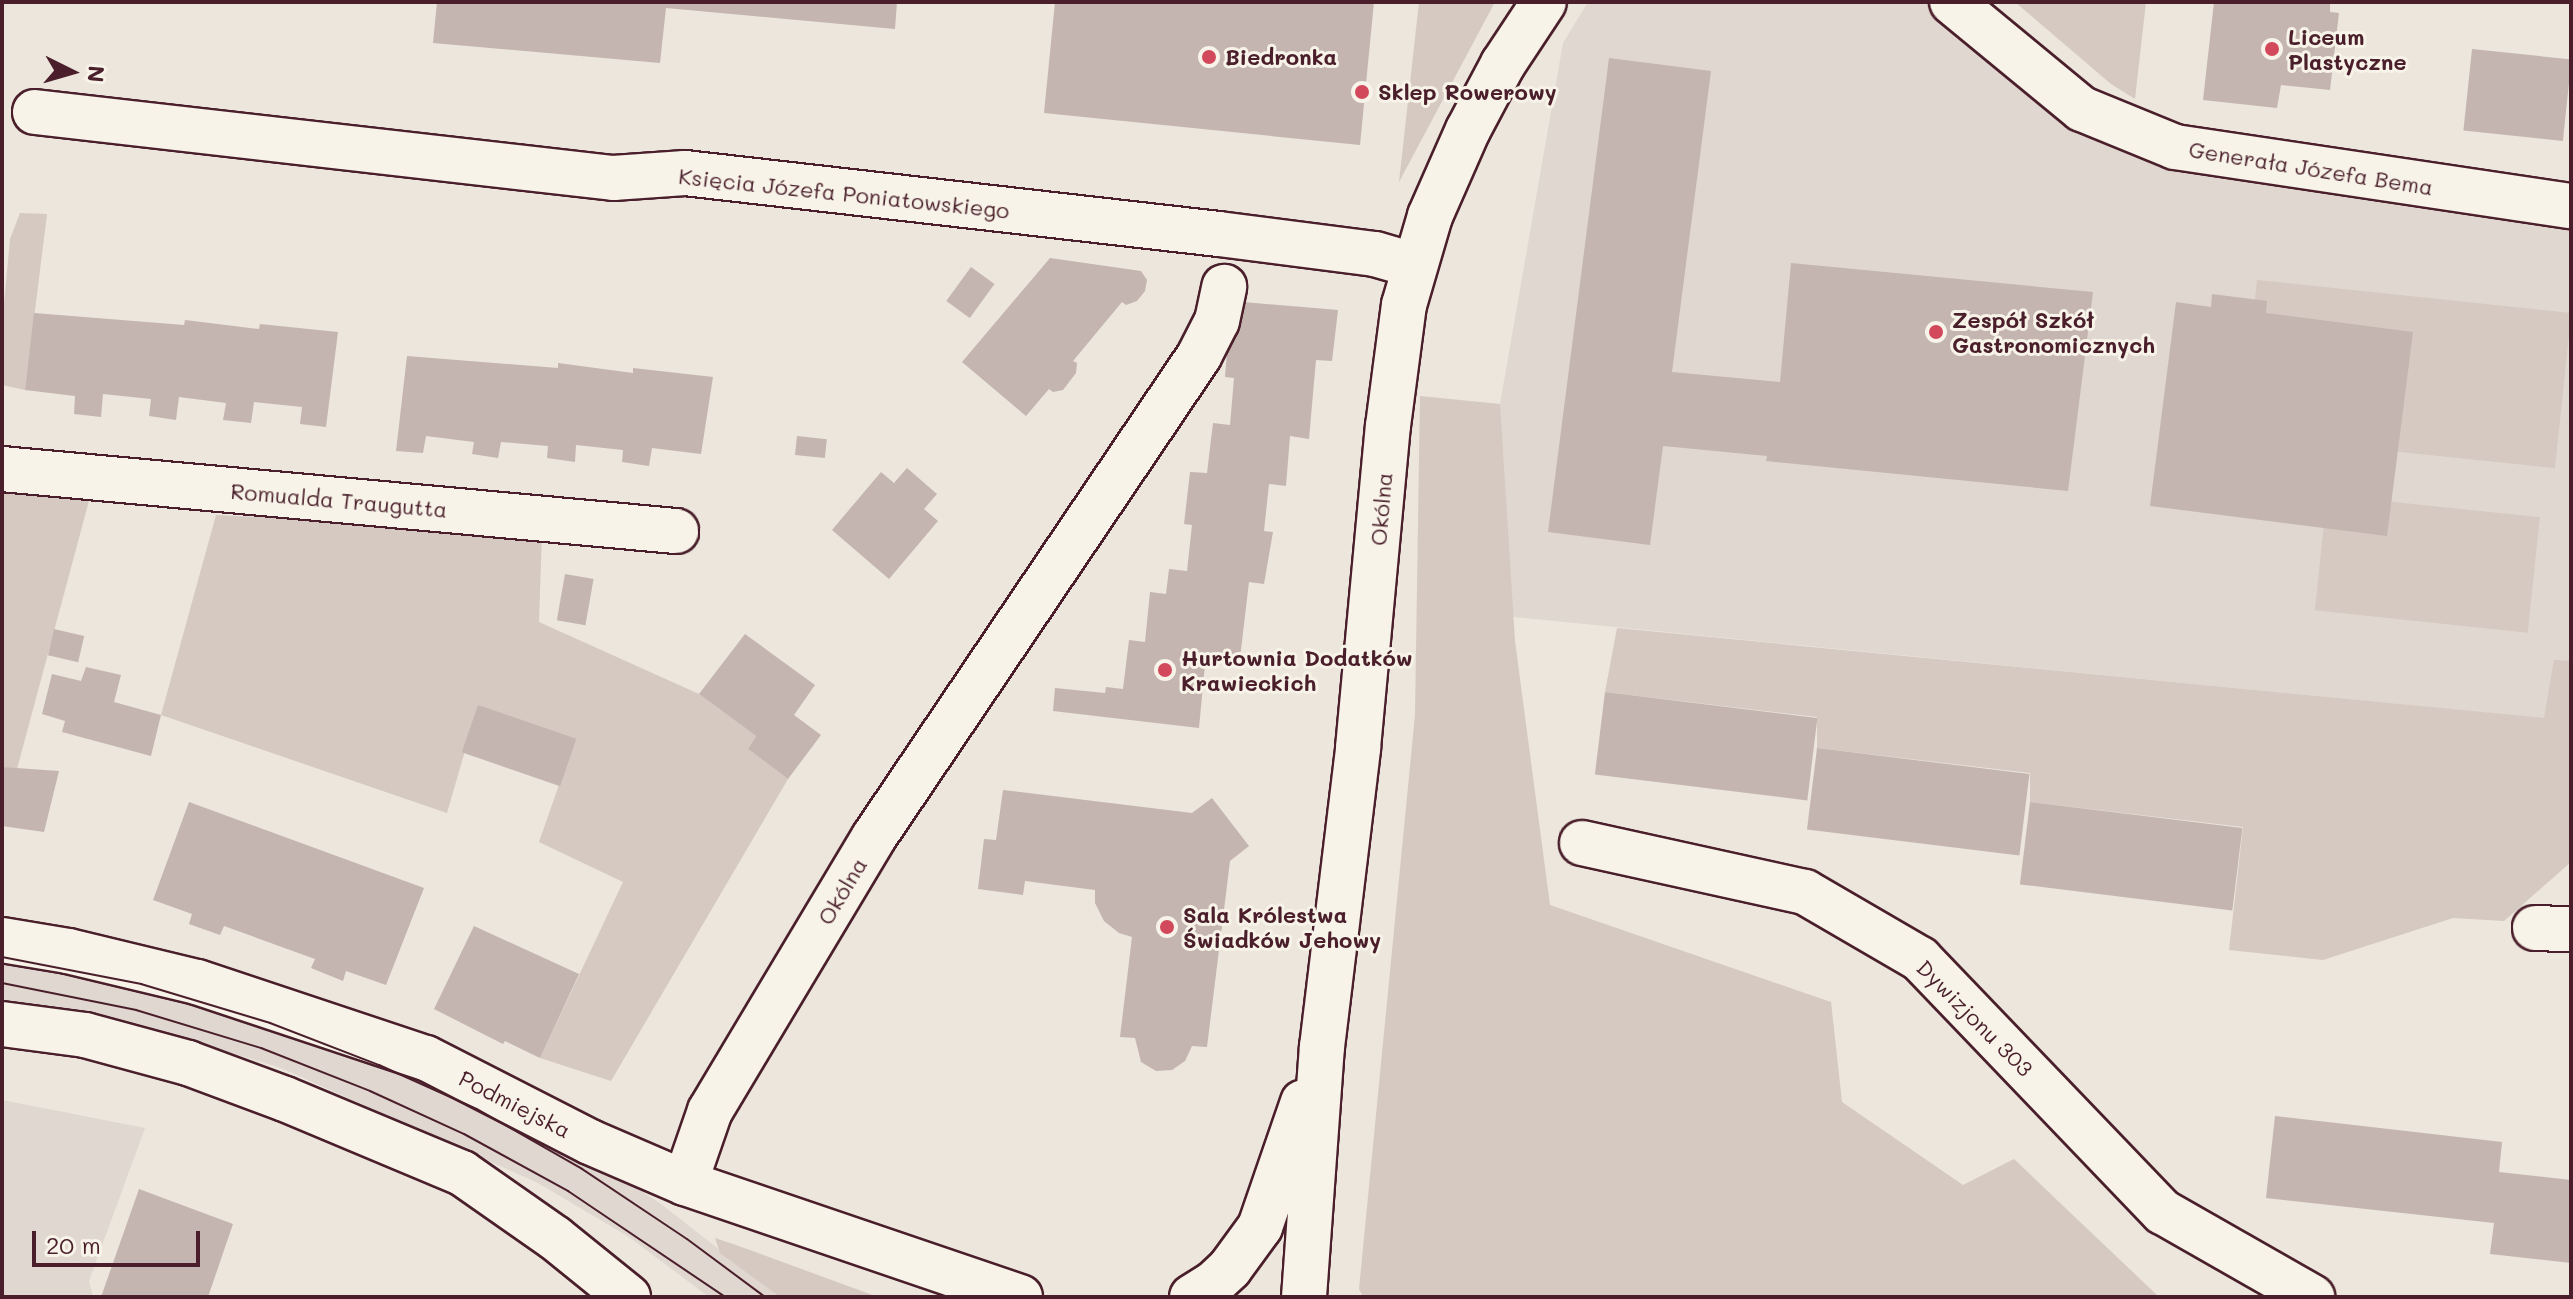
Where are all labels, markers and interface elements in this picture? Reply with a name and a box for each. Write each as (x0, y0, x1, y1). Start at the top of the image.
place label: Liceum Plastyczne (2288, 23, 2407, 74)
north arrow (32, 32, 112, 112)
marker: Liceum Plastyczne (2263, 40, 2281, 58)
place label: Biedronka (1225, 44, 1337, 70)
marker: Biedronka (1200, 48, 1218, 66)
text: N (81, 65, 112, 84)
place label: Sklep Rowerowy (1378, 79, 1557, 105)
marker: Sklep Rowerowy (1353, 83, 1371, 101)
street label: Generała Józefa Bema (2187, 136, 2435, 200)
street label: Księcia Józefa Poniatowskiego (677, 162, 1011, 224)
place label: Zespół Szkół Gastronomicznych (1952, 306, 2155, 358)
marker: Zespół Szkół Gastronomicznych (1927, 323, 1945, 341)
street label: Okólna (1365, 471, 1397, 547)
street label: Romualda Traugutta (229, 477, 449, 523)
place label: Hurtownia Dodatków Krawieckich (1181, 644, 1413, 696)
marker: Hurtownia Dodatków Krawieckich (1156, 661, 1174, 679)
street label: Okólna (812, 853, 872, 929)
place label: Sala Królestwa Świadków Jehowy (1183, 901, 1381, 952)
marker: Sala Królestwa Świadków Jehowy (1158, 918, 1176, 936)
street label: Dywizjonu 303 (1911, 954, 2039, 1082)
street label: Podmiejska (455, 1065, 575, 1143)
scale bar (36, 1215, 204, 1265)
text: 20 m (46, 1229, 101, 1260)

